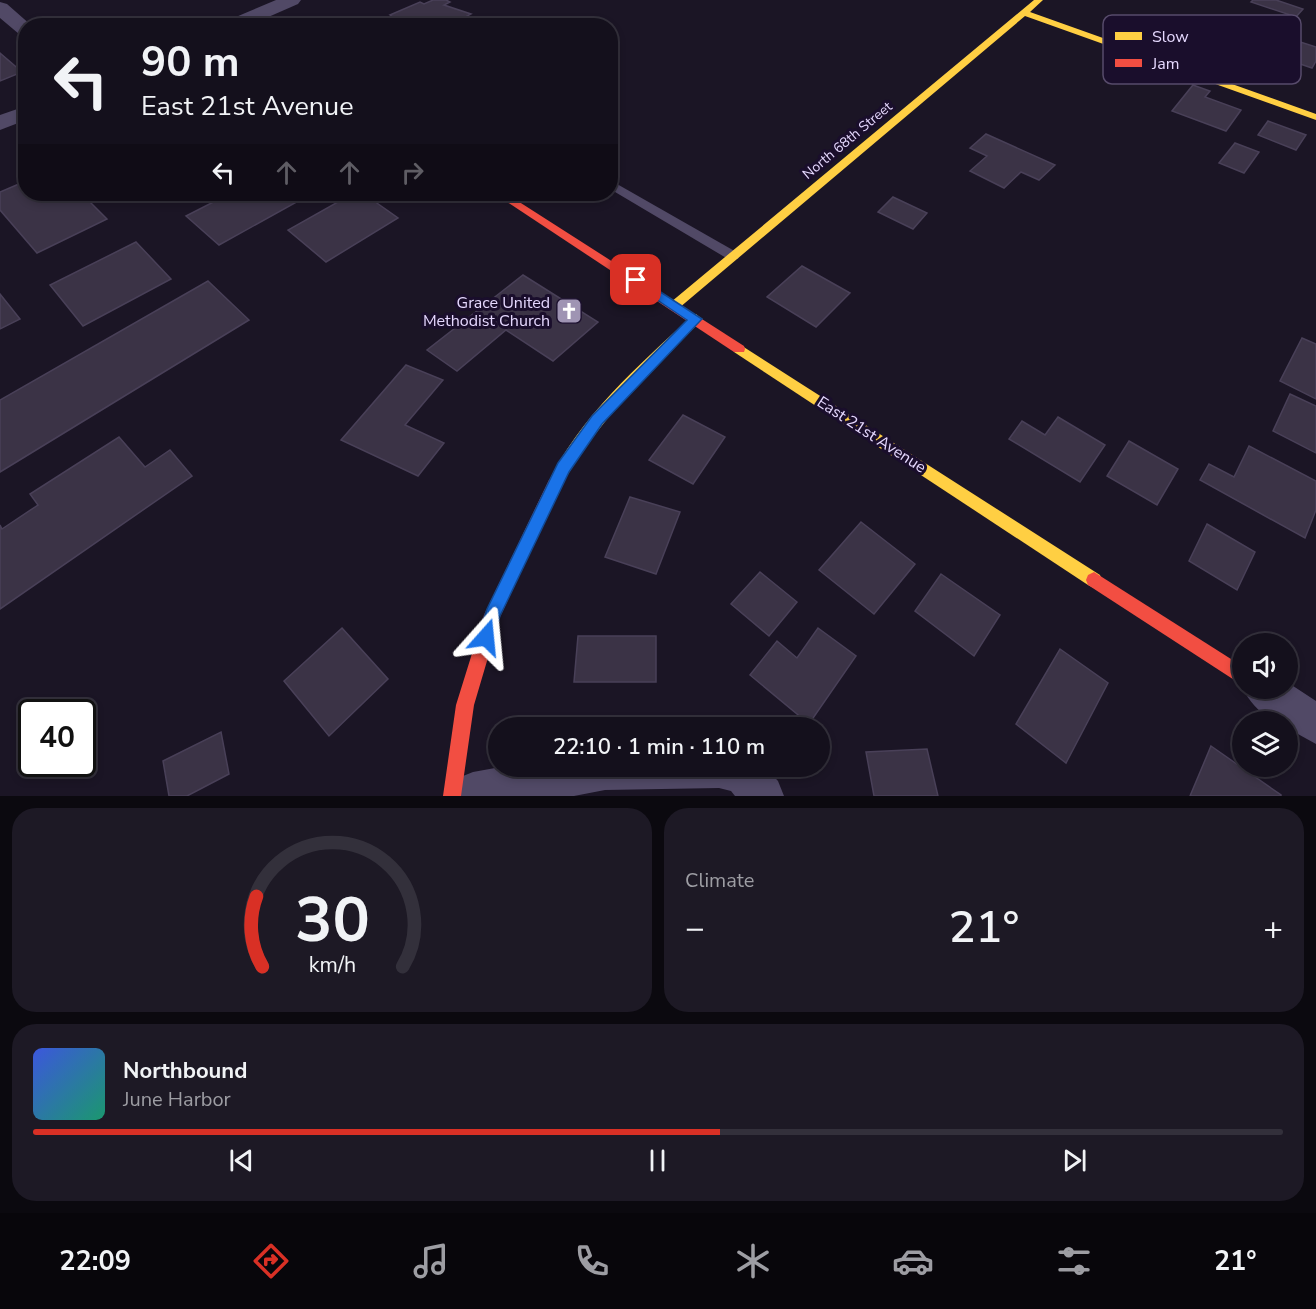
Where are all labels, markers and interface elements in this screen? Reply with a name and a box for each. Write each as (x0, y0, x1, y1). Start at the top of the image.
legend (1103, 15, 1301, 84)
text: Slow (1152, 26, 1189, 48)
text: 90 m (141, 34, 240, 91)
icon: left (42, 42, 120, 120)
text: Jam (1151, 53, 1179, 75)
text: East 21st Avenue (141, 88, 354, 125)
street label: North 68th Street (799, 97, 896, 183)
icon: left (207, 156, 240, 189)
icon: ahead (270, 156, 303, 189)
icon: ahead (333, 156, 366, 189)
icon: right (396, 156, 429, 189)
pin (610, 254, 661, 305)
icon: arrive (619, 263, 652, 296)
place label: Grace United Methodist Church (423, 292, 550, 332)
church icon: Grace United Methodist Church (554, 296, 584, 326)
street label: East 21st Avenue (813, 391, 930, 478)
position arrow (454, 605, 518, 669)
map controls (1232, 633, 1298, 777)
button: sound (1232, 633, 1298, 699)
speed limit sign: 40 (18, 699, 96, 777)
button: layers (1232, 711, 1298, 777)
text: 22:10 · 1 min · 110 m (553, 732, 765, 762)
text: Climate (685, 867, 754, 894)
text: 30 (295, 878, 369, 963)
text: 21° (949, 897, 1019, 958)
text: − (685, 906, 705, 951)
text: + (1263, 906, 1283, 951)
text: km/h (308, 950, 356, 980)
text: Northbound (123, 1056, 247, 1086)
text: June Harbor (123, 1086, 231, 1113)
icon: previous (225, 1144, 258, 1177)
icon: pause (641, 1144, 674, 1177)
icon: next (1058, 1144, 1091, 1177)
icon: directions (250, 1240, 292, 1282)
icon: music (410, 1240, 452, 1282)
icon: phone (571, 1240, 613, 1282)
icon: climate (732, 1240, 774, 1282)
icon: car (892, 1240, 934, 1282)
icon: filters (1053, 1240, 1095, 1282)
text: 22:09 (59, 1243, 131, 1280)
text: 21° (1214, 1243, 1257, 1280)

